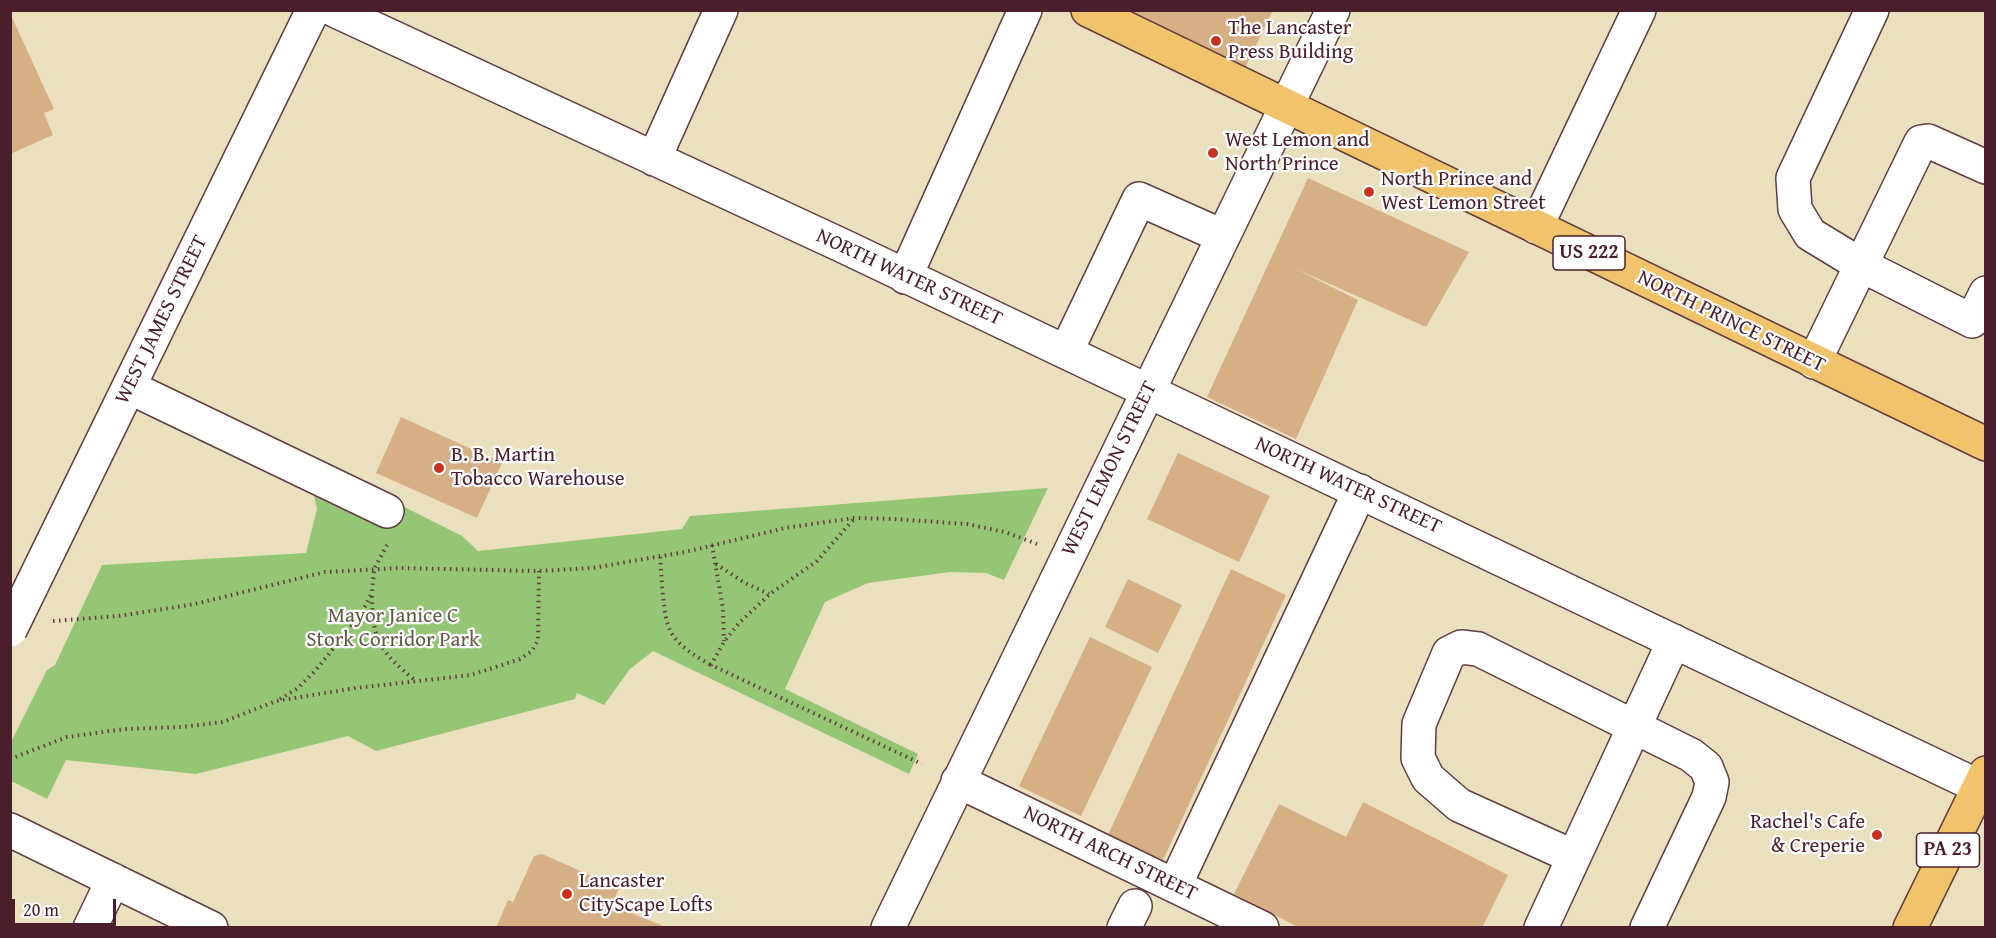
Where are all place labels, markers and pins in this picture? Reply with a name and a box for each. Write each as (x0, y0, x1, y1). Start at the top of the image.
place label: The Lancaster Press Building (1228, 16, 1353, 66)
marker: The Lancaster Press Building (1209, 34, 1223, 48)
place label: West Lemon and North Prince (1225, 128, 1370, 178)
marker: West Lemon and North Prince (1206, 146, 1220, 160)
place label: North Prince and West Lemon Street (1381, 167, 1546, 217)
marker: North Prince and West Lemon Street (1362, 185, 1376, 199)
place label: B. B. Martin Tobacco Warehouse (451, 443, 625, 493)
marker: B. B. Martin Tobacco Warehouse (432, 461, 446, 475)
place label: Rachel's Cafe & Creperie (1750, 810, 1865, 860)
marker: Rachel's Cafe & Creperie (1870, 828, 1884, 842)
place label: Lancaster CityScape Lofts (579, 869, 713, 919)
marker: Lancaster CityScape Lofts (560, 887, 574, 901)

